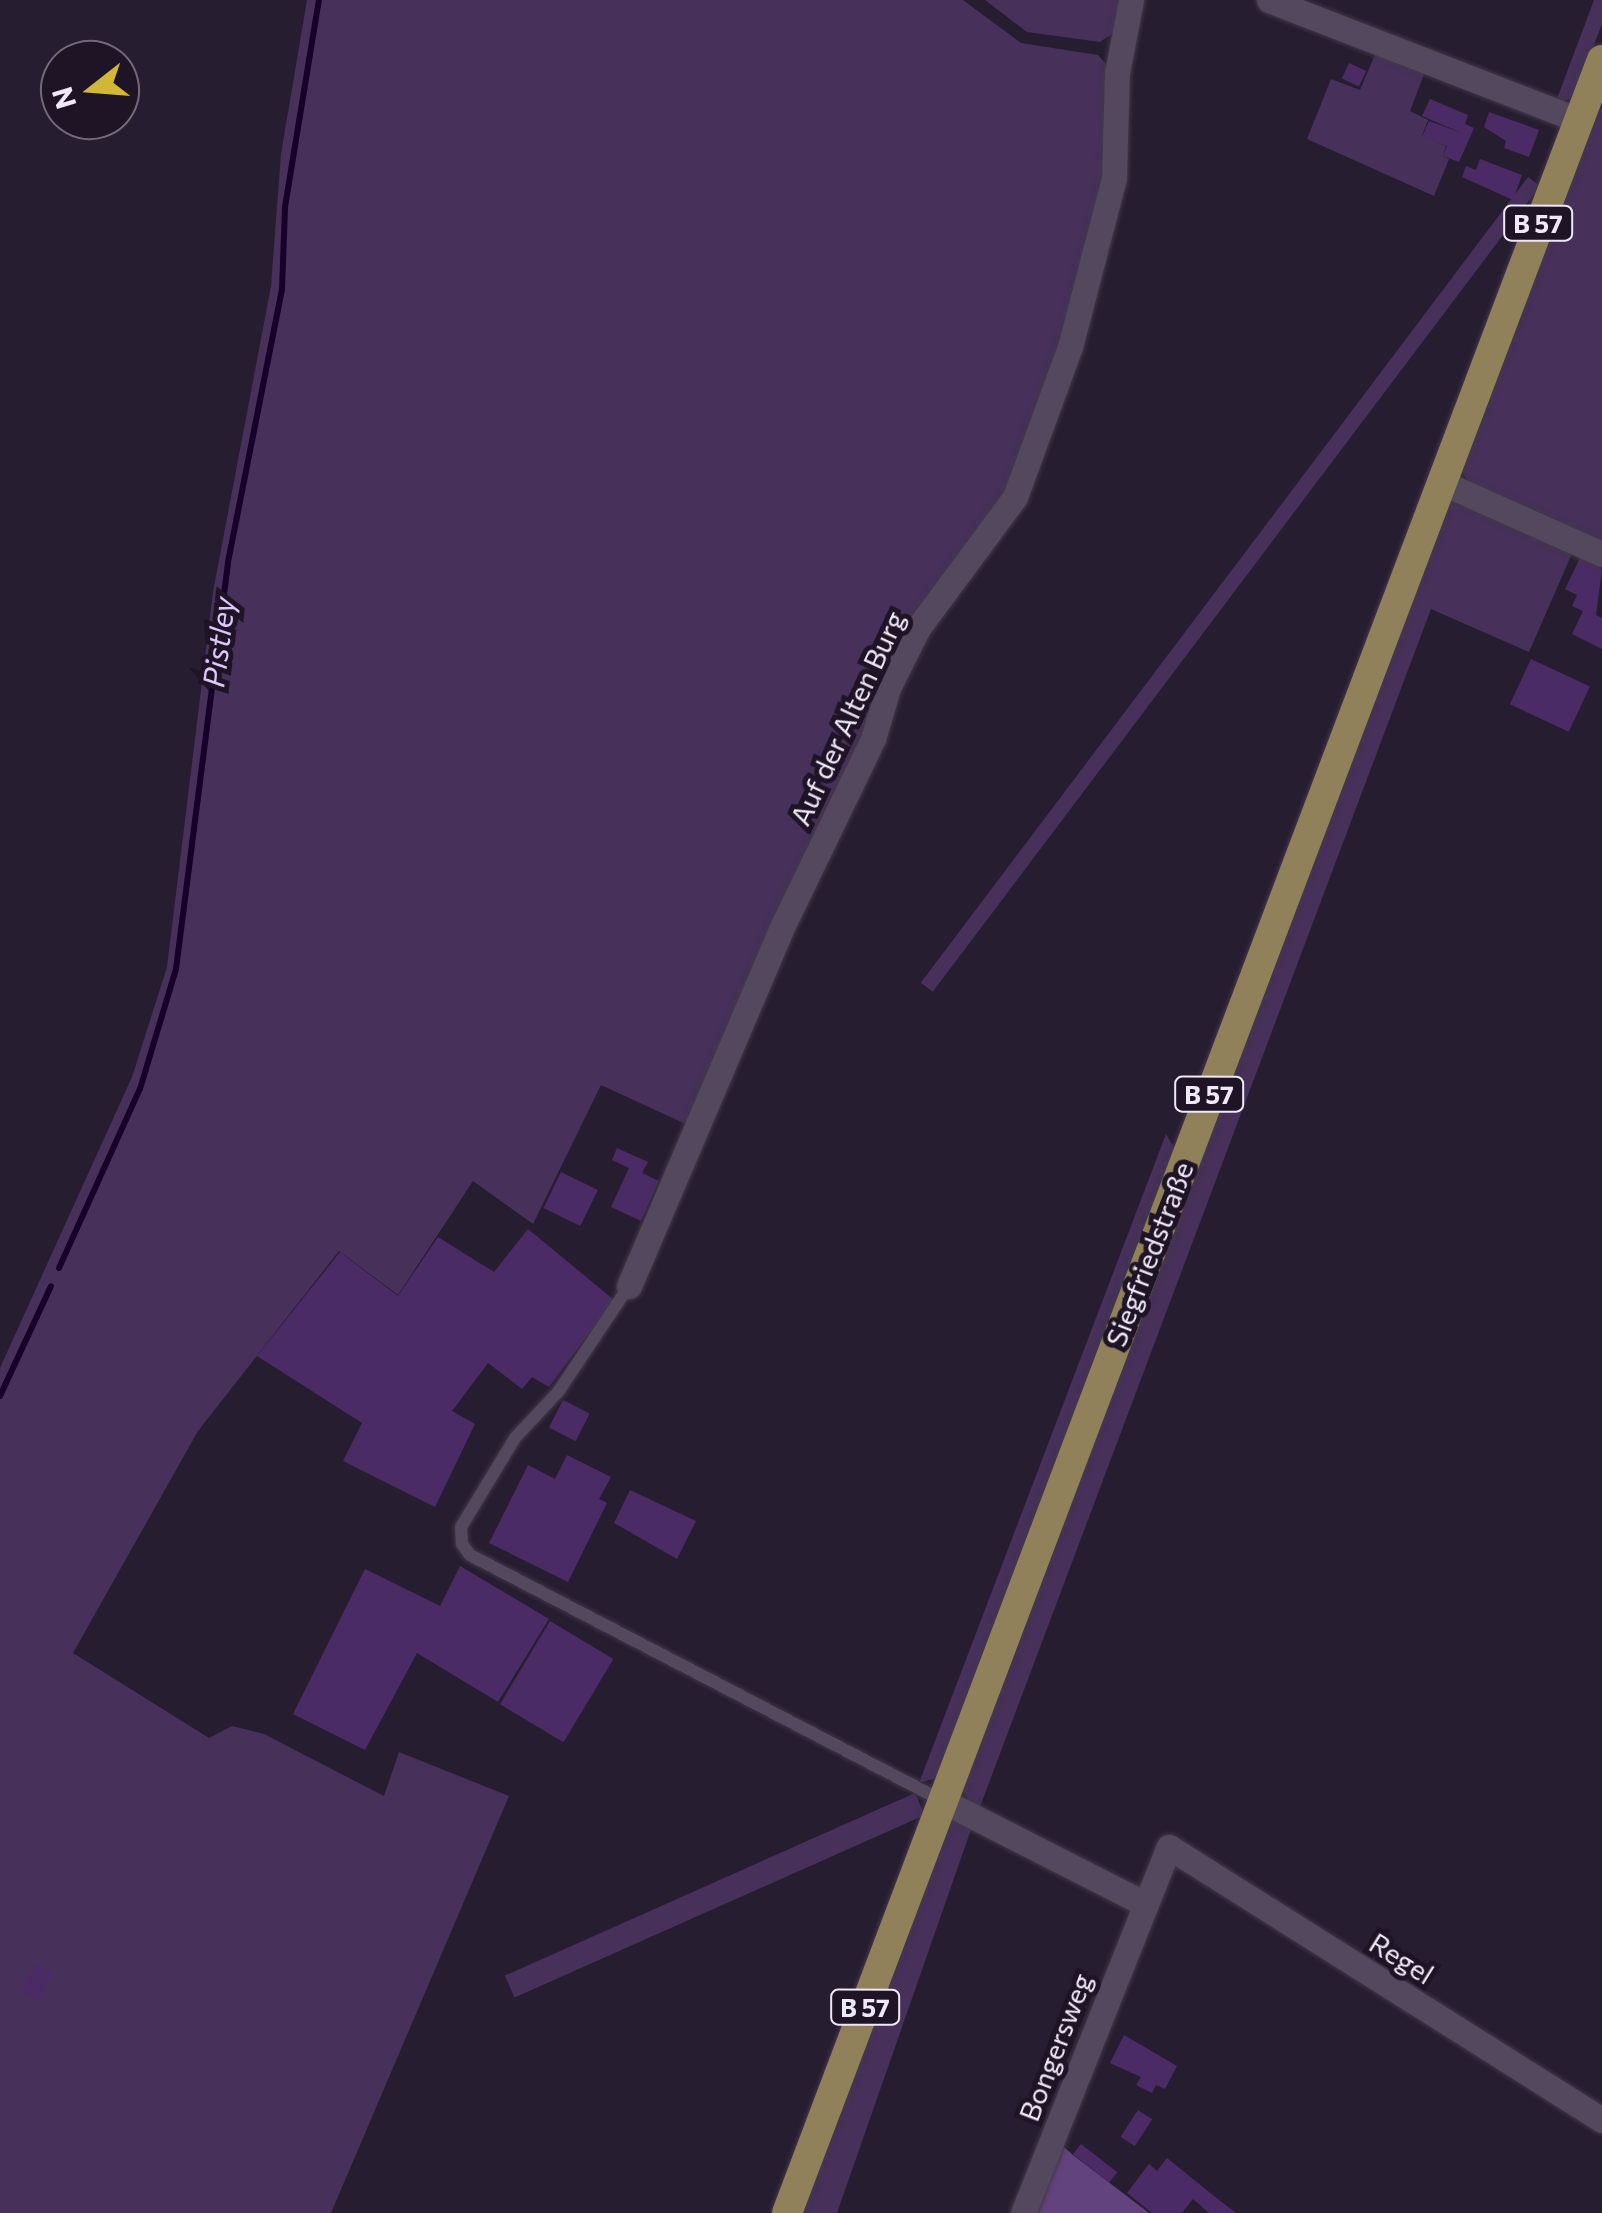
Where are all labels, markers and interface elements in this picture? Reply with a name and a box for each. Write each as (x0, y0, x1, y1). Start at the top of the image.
north arrow (40, 40, 140, 140)
text: N (44, 83, 83, 113)
road number: B 57 (1503, 203, 1573, 243)
water label: Pistley (195, 595, 241, 689)
street label: Auf der Alten Burg (783, 606, 911, 830)
road number: B 57 (1174, 1074, 1244, 1114)
street label: Siegfriedstraße (1098, 1157, 1200, 1351)
street label: Regel (1364, 1925, 1440, 1991)
street label: Bongersweg (1011, 1968, 1099, 2126)
road number: B 57 (830, 1987, 900, 2027)

